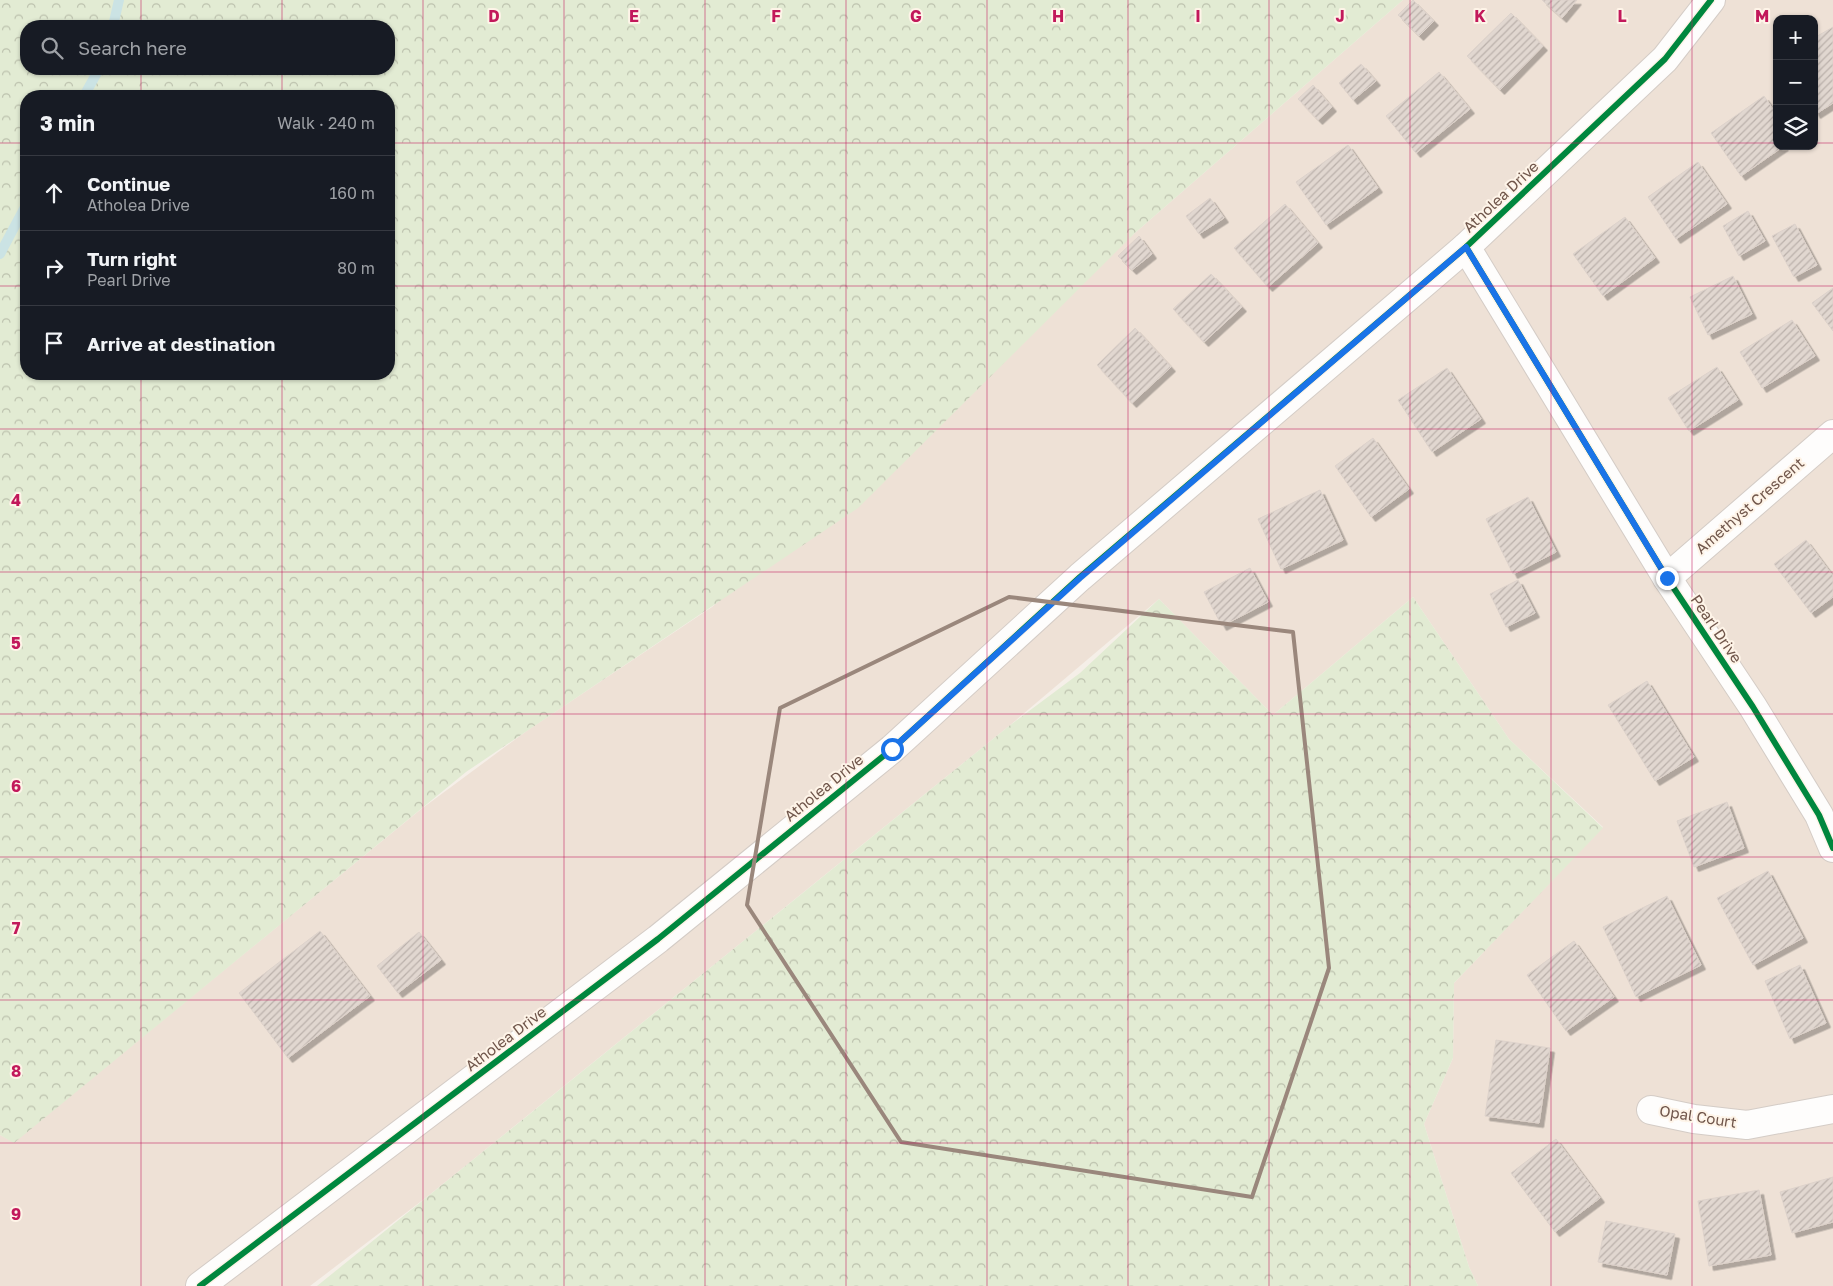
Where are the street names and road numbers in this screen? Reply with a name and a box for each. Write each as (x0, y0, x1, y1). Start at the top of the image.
street label: Atholea Drive (1459, 157, 1542, 236)
street label: Amethyst Crescent (1692, 453, 1807, 557)
street label: Pearl Drive (1687, 591, 1746, 666)
street label: Atholea Drive (780, 750, 867, 825)
street label: Atholea Drive (461, 1002, 550, 1074)
street label: Opal Court (1658, 1101, 1738, 1131)

